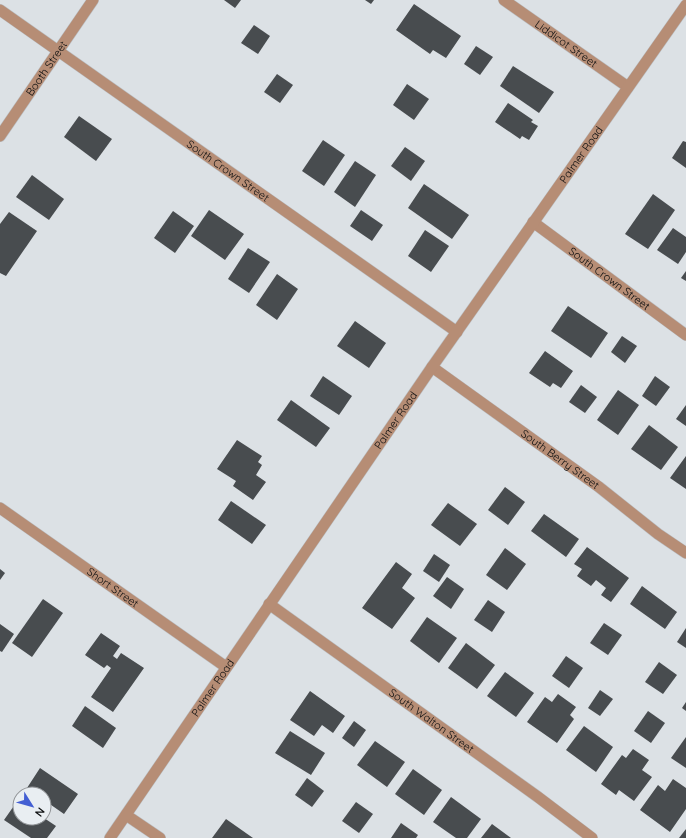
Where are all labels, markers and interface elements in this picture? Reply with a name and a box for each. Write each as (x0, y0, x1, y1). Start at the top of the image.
street label: Liddicot Street (532, 17, 600, 71)
street label: Booth Street (23, 38, 70, 98)
street label: Palmer Road (556, 123, 606, 186)
street label: South Crown Street (184, 137, 272, 205)
street label: South Crown Street (566, 244, 653, 313)
street label: Palmer Road (371, 389, 420, 452)
street label: South Berry Street (518, 426, 603, 492)
street label: Short Street (84, 564, 142, 611)
street label: Palmer Road (188, 656, 237, 719)
street label: South Walton Street (386, 685, 477, 756)
north arrow (12, 786, 52, 826)
text: N (32, 805, 48, 819)

